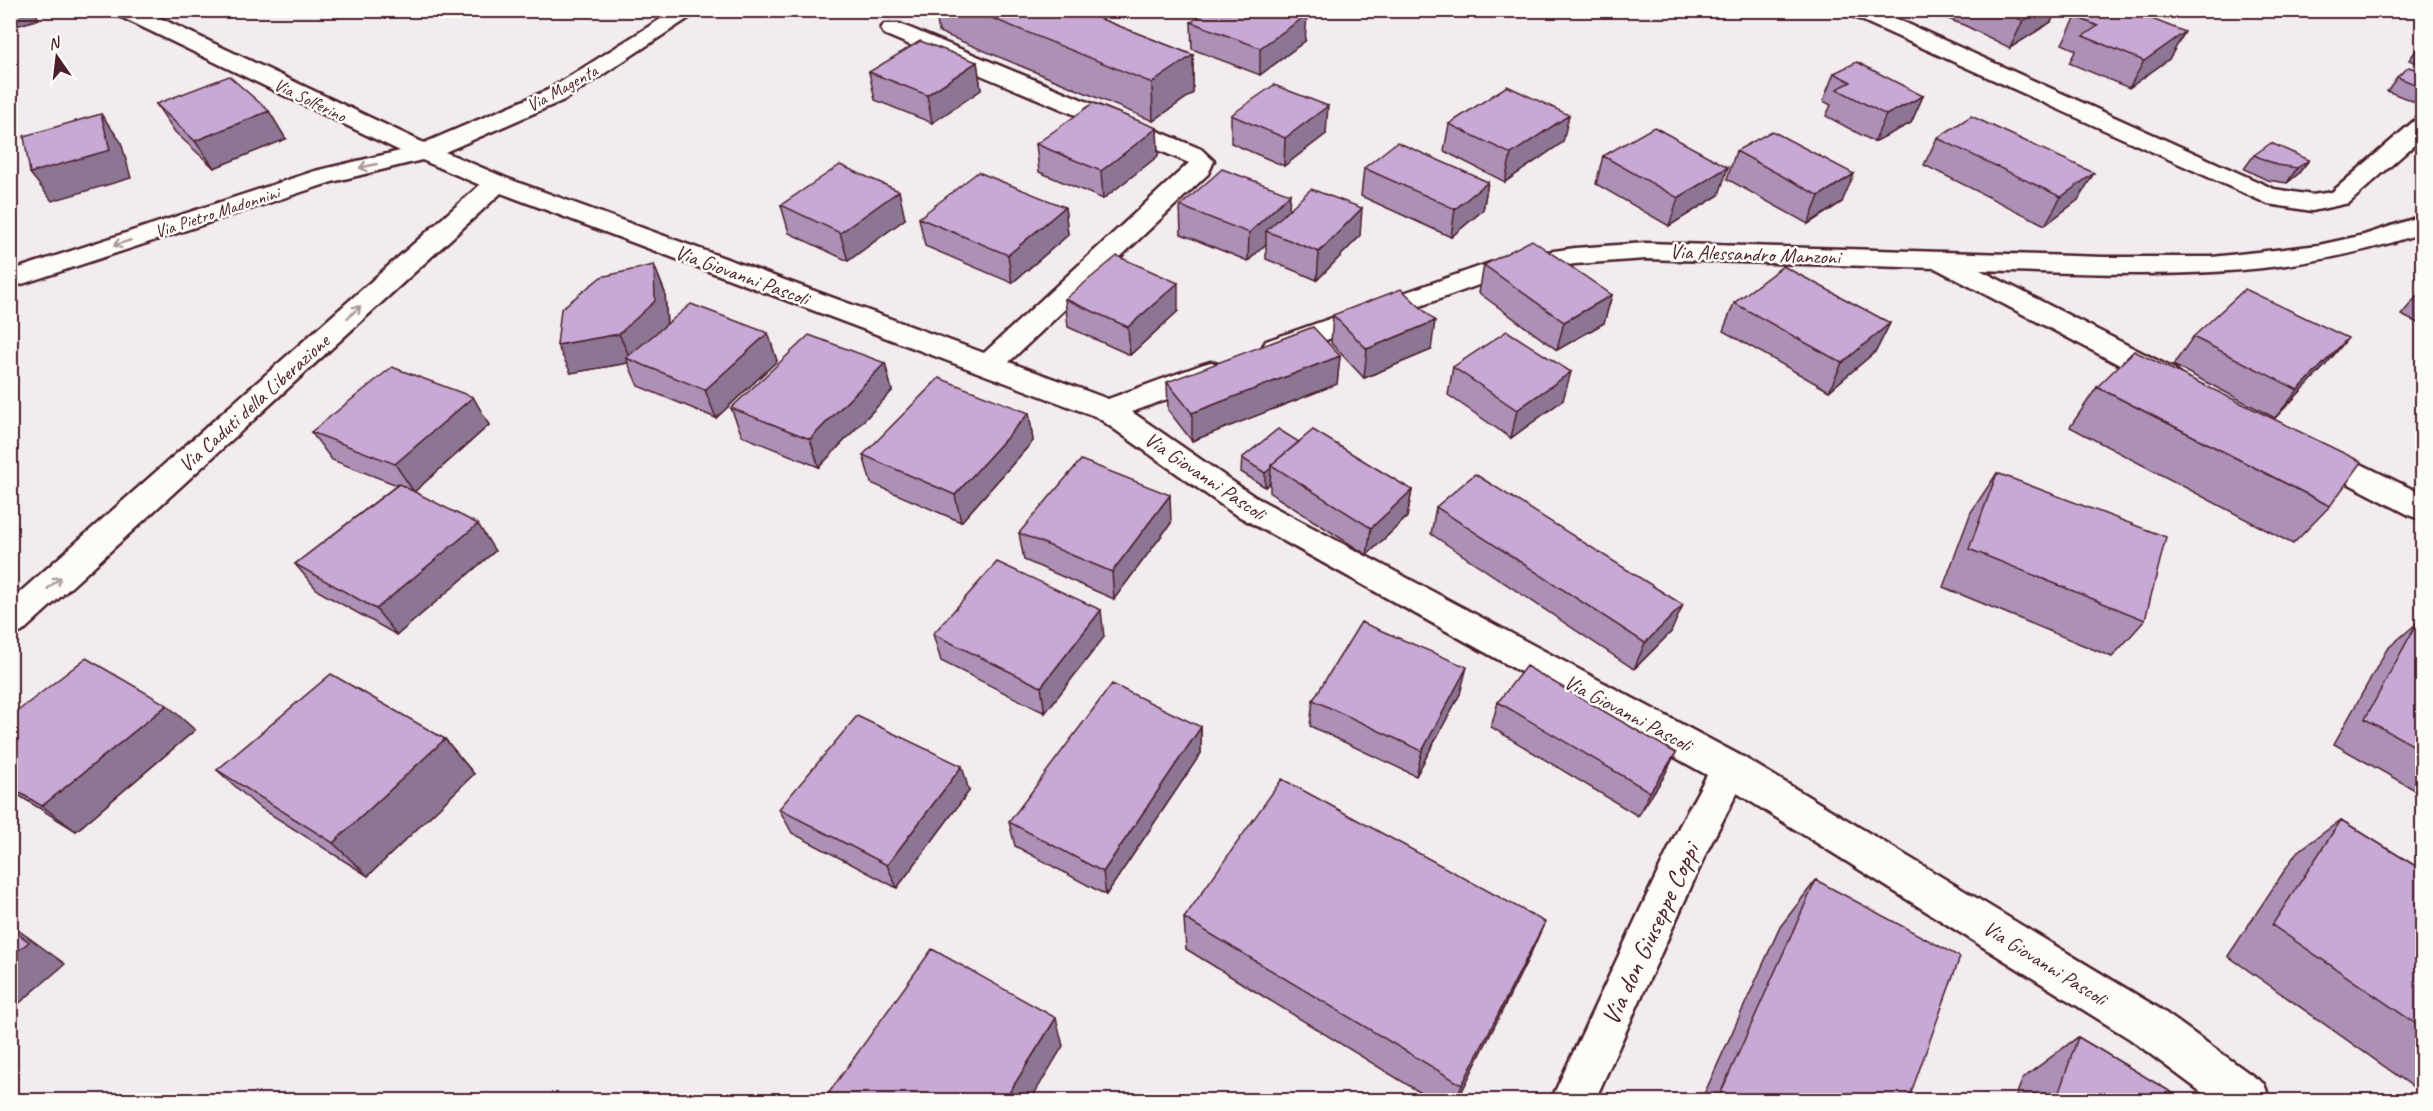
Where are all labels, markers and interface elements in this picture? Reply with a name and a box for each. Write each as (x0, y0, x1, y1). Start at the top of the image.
north arrow (27, 27, 87, 87)
text: N (46, 32, 64, 54)
street label: Via Magenta (523, 59, 603, 116)
street label: Via Solferino (270, 73, 351, 128)
one-way arrow (359, 160, 378, 172)
street label: Via Pietro Madonnini (152, 181, 284, 242)
one-way arrow (113, 238, 132, 249)
street label: Via Alessandro Manzoni (1669, 238, 1844, 270)
street label: Via Giovanni Pascoli (672, 239, 815, 312)
one-way arrow (347, 305, 362, 319)
street label: Via Caduti della Liberazione (173, 327, 337, 478)
street label: Via Giovanni Pascoli (1140, 426, 1273, 528)
one-way arrow (46, 576, 61, 590)
street label: Via Giovanni Pascoli (1560, 669, 1699, 759)
street label: Via don Giuseppe Coppi (1594, 835, 1708, 1030)
street label: Via Giovanni Pascoli (1979, 915, 2114, 1013)

